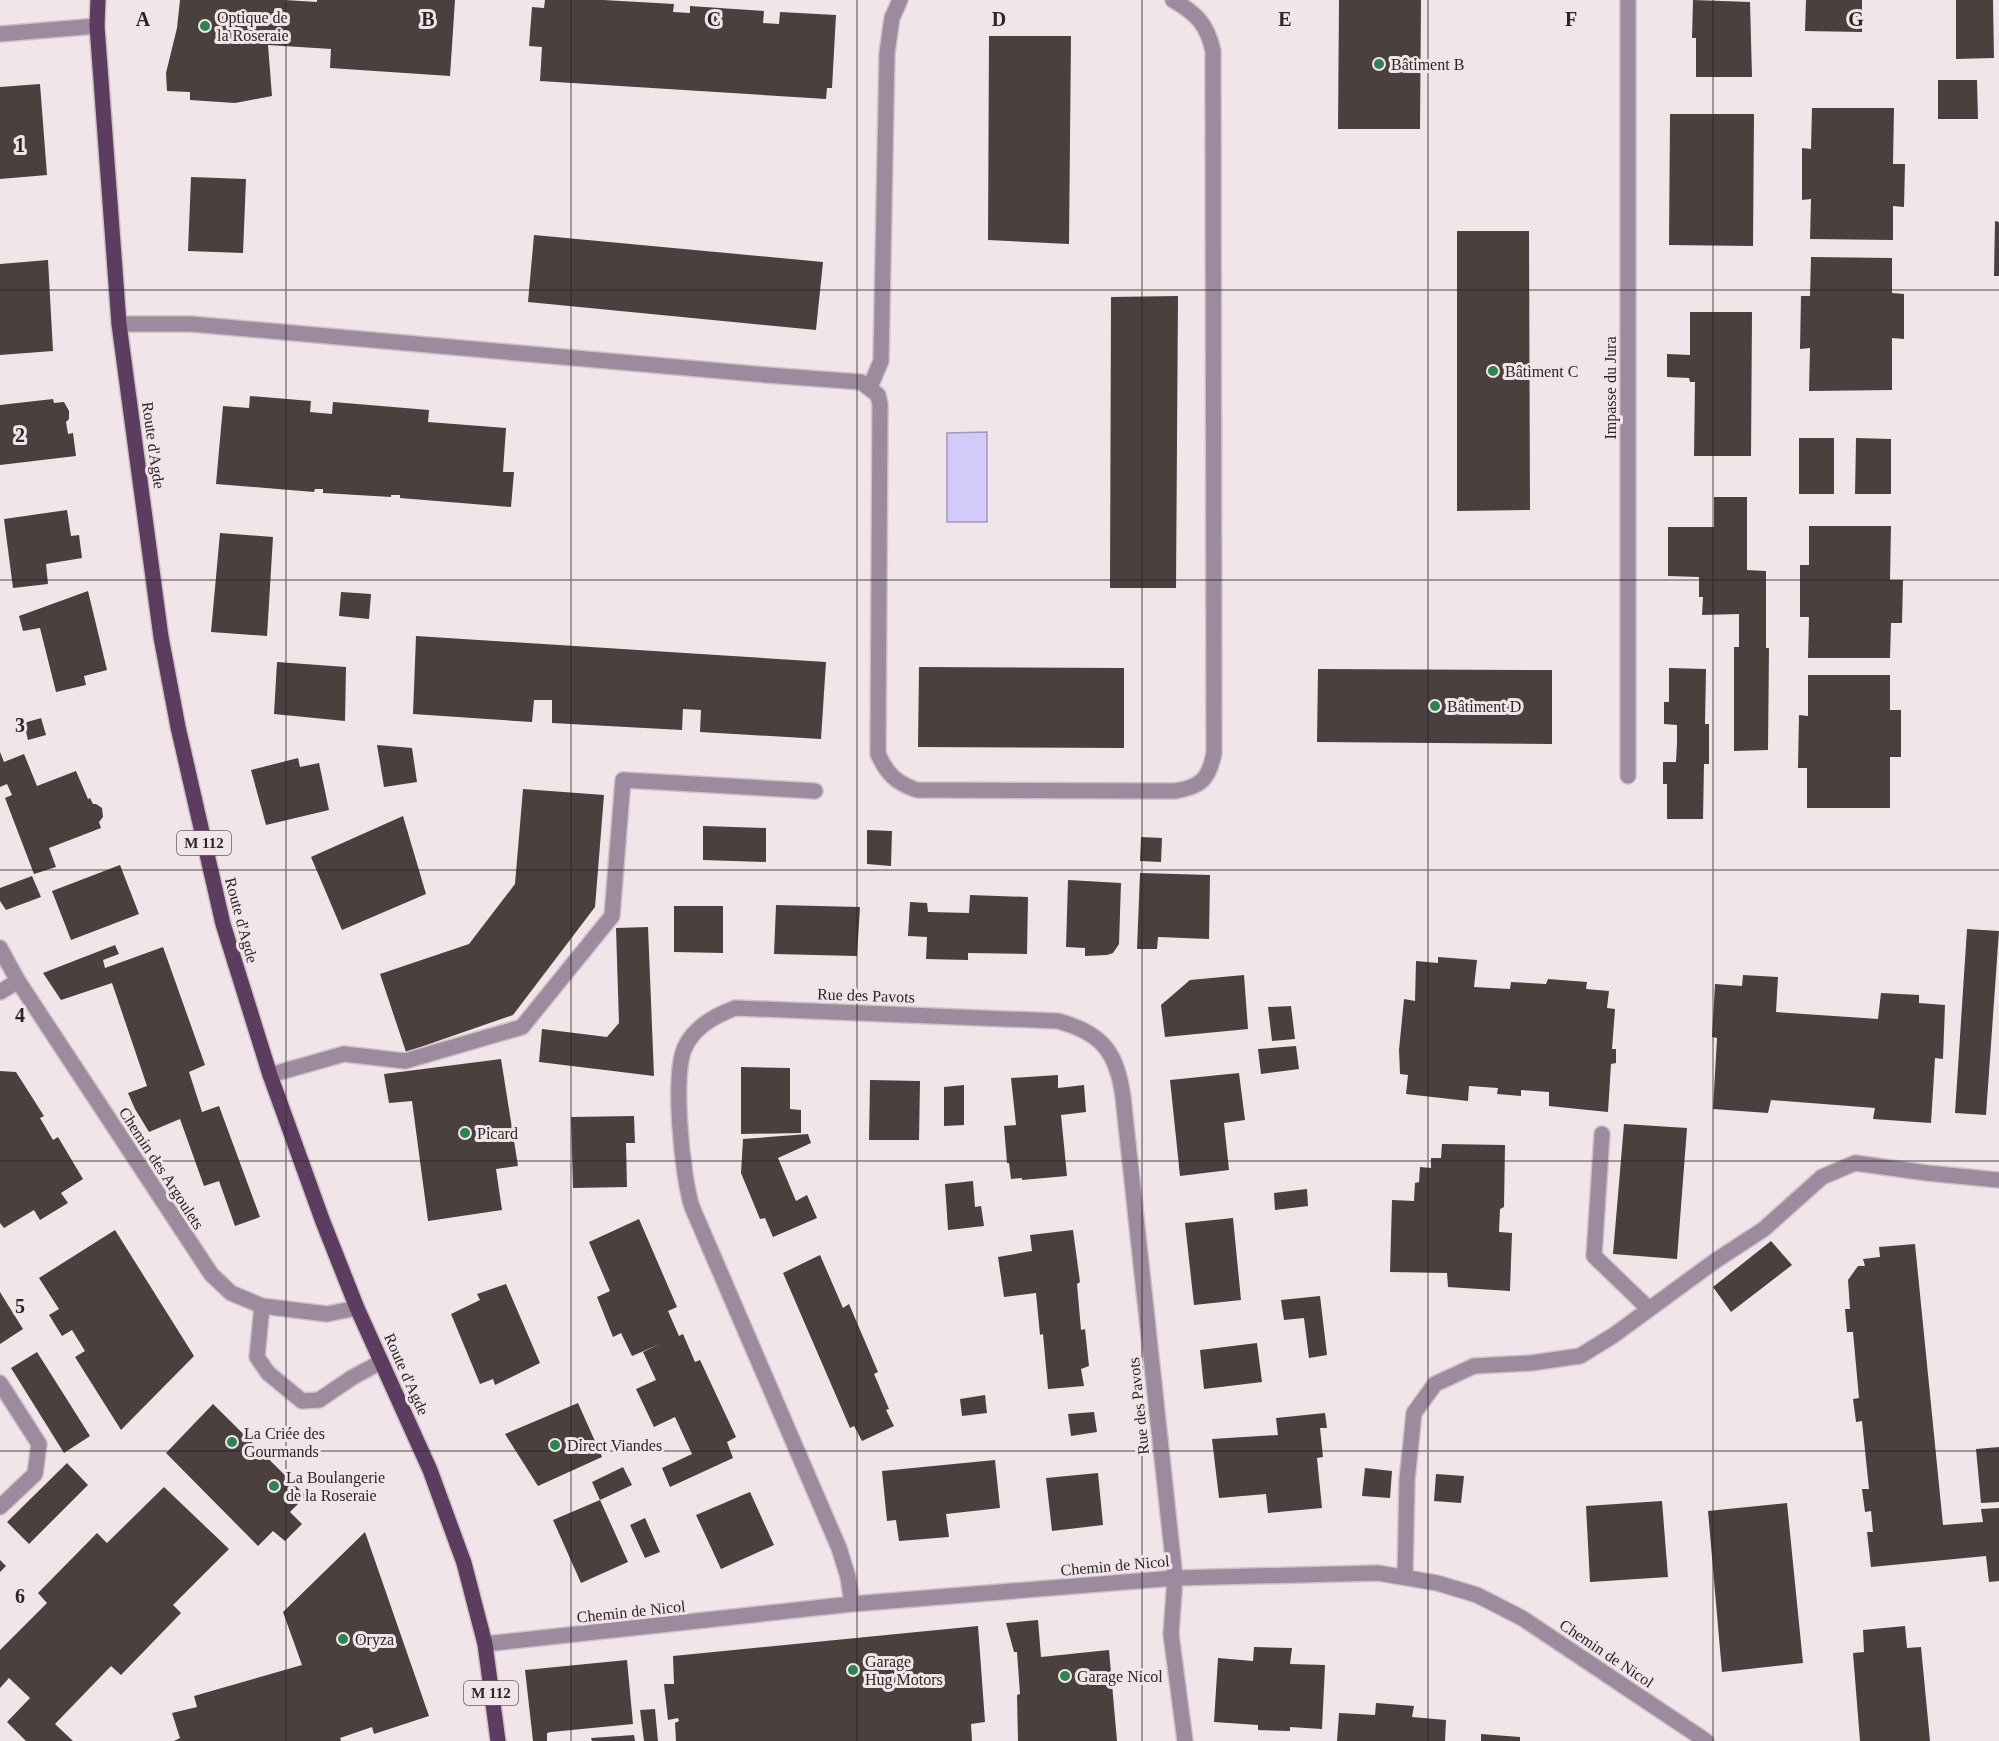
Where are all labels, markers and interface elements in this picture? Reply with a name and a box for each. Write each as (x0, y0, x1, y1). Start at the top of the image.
text: A (136, 8, 151, 30)
text: B (421, 8, 435, 30)
text: C (707, 8, 721, 30)
text: D (992, 8, 1006, 30)
text: E (1278, 8, 1292, 30)
text: F (1565, 8, 1577, 30)
text: G (1848, 8, 1864, 30)
place label: Optique de la Roseraie (217, 9, 289, 44)
marker: Optique de la Roseraie (198, 19, 212, 33)
place label: Bâtiment B (1391, 56, 1464, 73)
marker: Bâtiment B (1372, 57, 1386, 71)
text: 1 (15, 134, 25, 156)
street label: Impasse du Jura (1602, 336, 1620, 440)
place label: Bâtiment C (1505, 363, 1578, 380)
marker: Bâtiment C (1486, 364, 1500, 378)
street label: Route d'Agde (138, 400, 168, 490)
text: 2 (15, 424, 25, 446)
place label: Bâtiment D (1447, 698, 1521, 715)
marker: Bâtiment D (1428, 699, 1442, 713)
text: 3 (15, 714, 25, 736)
road number: M 112 (177, 831, 231, 855)
street label: Route d'Agde (221, 876, 261, 965)
street label: Rue des Pavots (817, 985, 915, 1006)
text: 4 (15, 1004, 25, 1026)
street label: Chemin des Argoulets (115, 1104, 207, 1233)
place label: Picard (477, 1125, 518, 1142)
marker: Picard (458, 1126, 472, 1140)
text: 5 (15, 1295, 25, 1317)
street label: Route d'Agde (380, 1331, 432, 1418)
street label: Rue des Pavots (1125, 1356, 1152, 1455)
place label: La Criée des Gourmands (244, 1425, 325, 1460)
marker: La Criée des Gourmands (225, 1435, 239, 1449)
place label: Direct Viandes (567, 1437, 662, 1454)
marker: Direct Viandes (548, 1438, 562, 1452)
place label: La Boulangerie de la Roseraie (286, 1469, 385, 1504)
marker: La Boulangerie de la Roseraie (267, 1479, 281, 1493)
street label: Chemin de Nicol (1060, 1552, 1171, 1579)
text: 6 (15, 1585, 25, 1607)
street label: Chemin de Nicol (576, 1597, 687, 1626)
street label: Chemin de Nicol (1557, 1616, 1657, 1691)
place label: Oryza (355, 1631, 394, 1649)
marker: Oryza (336, 1632, 350, 1646)
place label: Garage Hug Motors (865, 1653, 943, 1689)
marker: Garage Hug Motors (846, 1663, 860, 1677)
place label: Garage Nicol (1077, 1668, 1163, 1686)
marker: Garage Nicol (1058, 1669, 1072, 1683)
road number: M 112 (464, 1681, 518, 1705)

